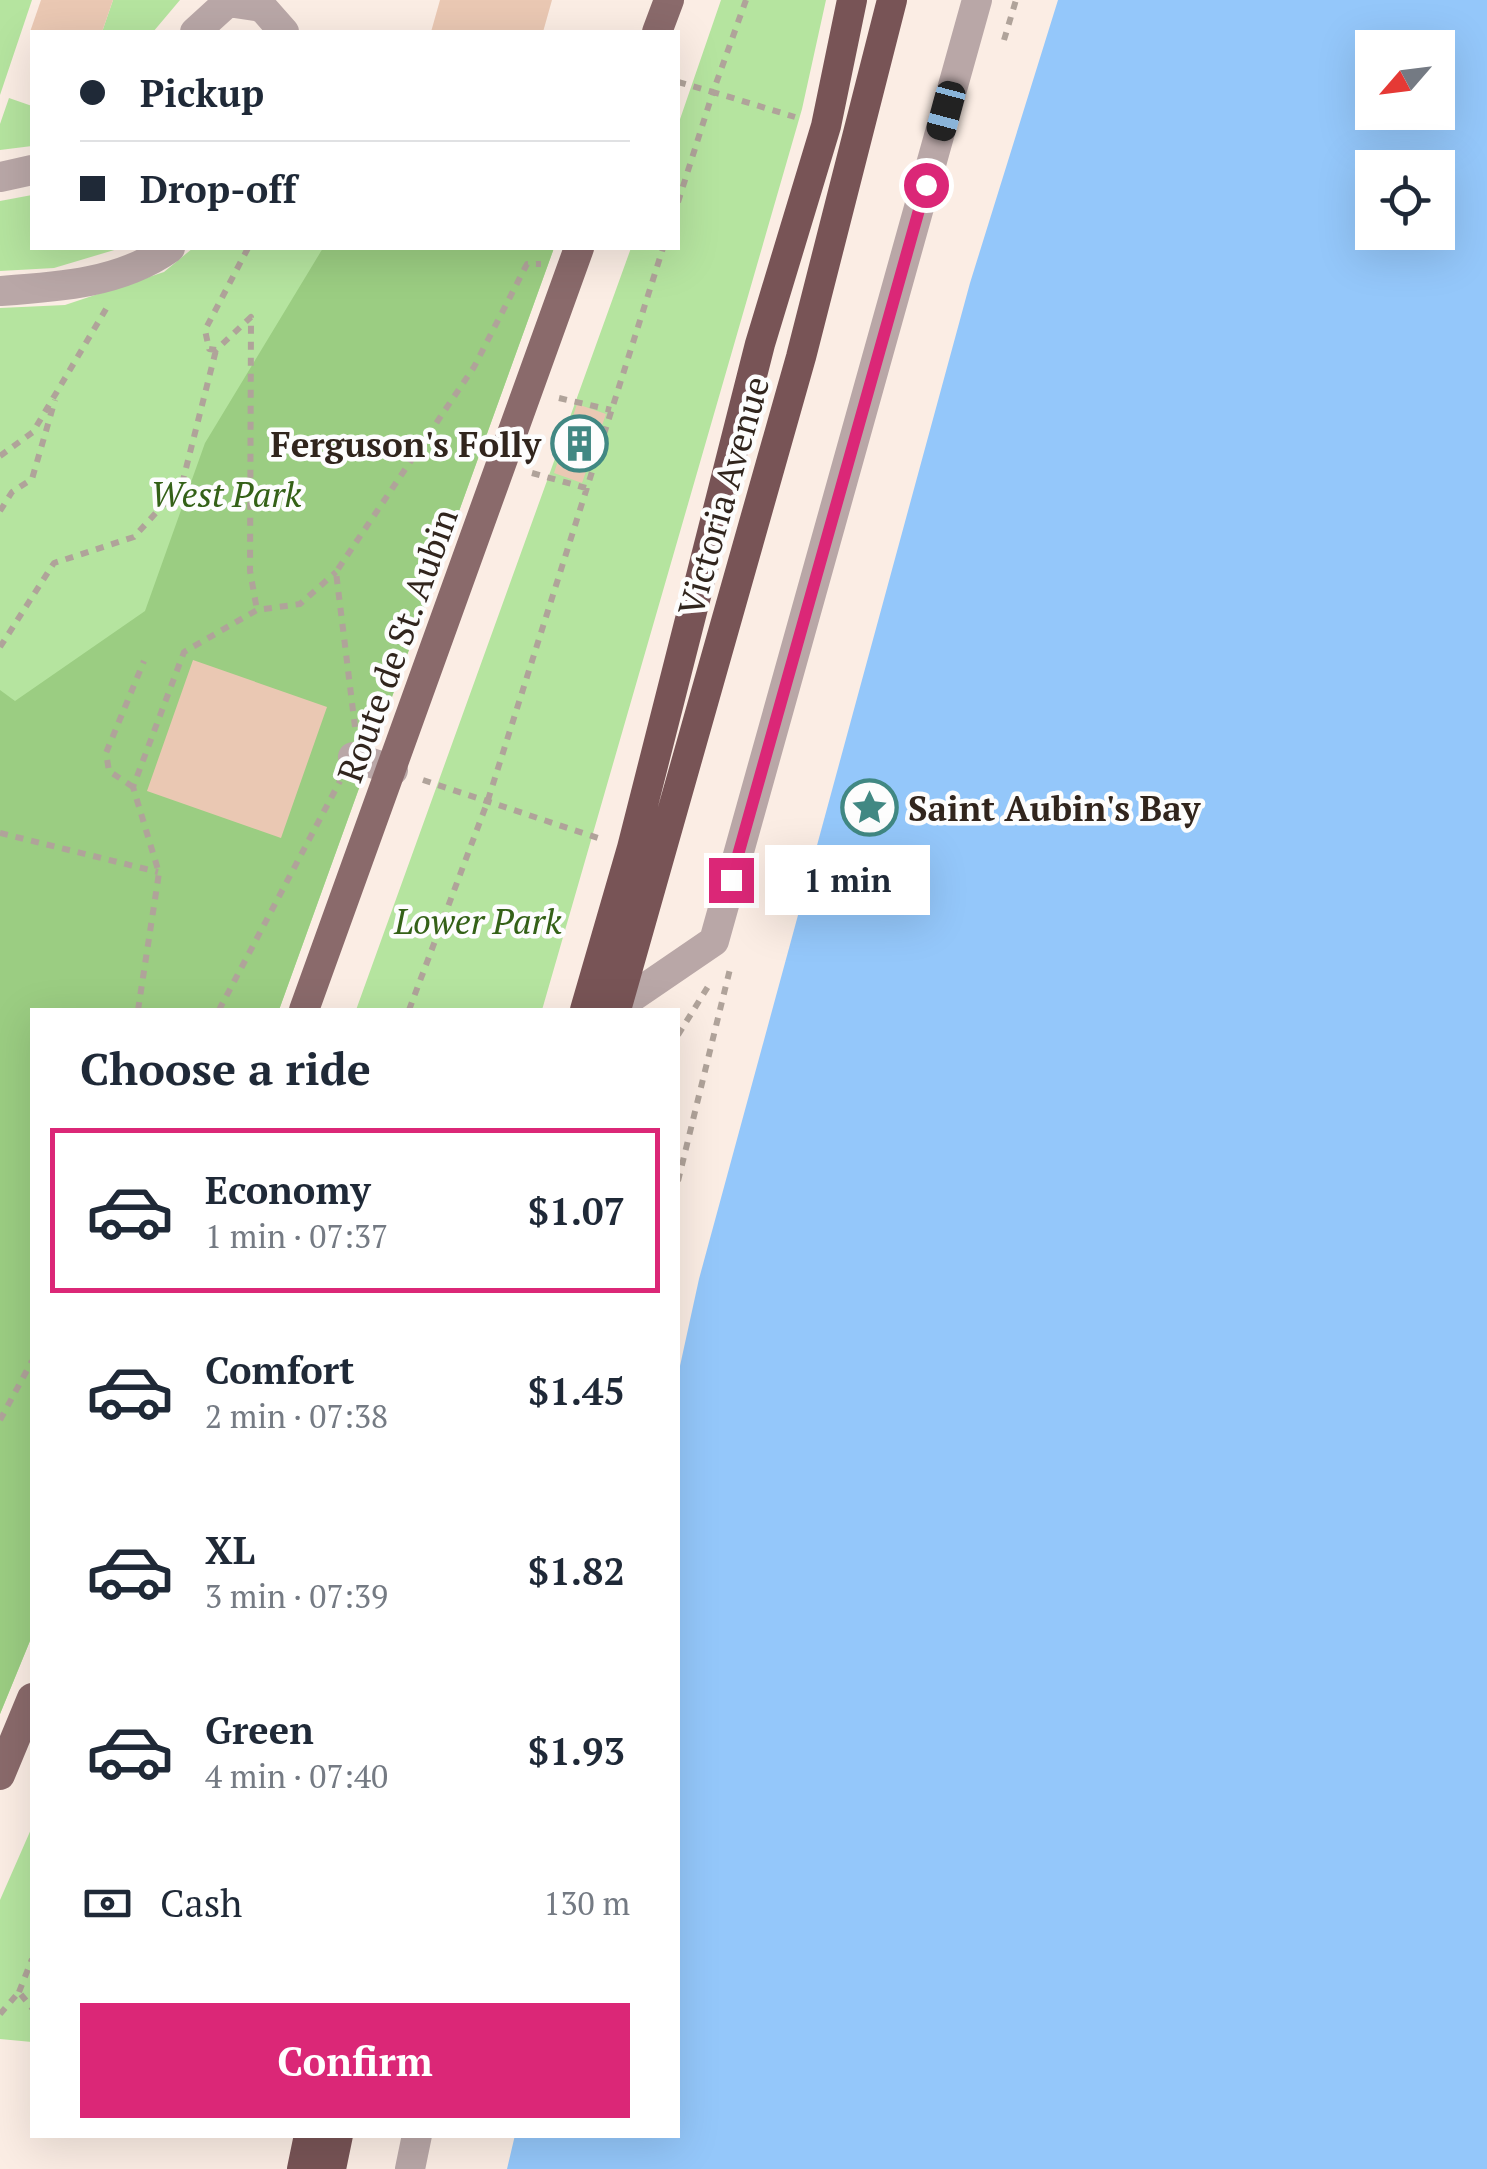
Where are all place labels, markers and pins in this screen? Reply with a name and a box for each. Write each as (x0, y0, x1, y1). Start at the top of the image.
building icon: Ferguson's Folly (550, 414, 610, 474)
place label: Ferguson's Folly (271, 421, 542, 467)
place icon: Saint Aubin's Bay (839, 778, 899, 838)
place label: Saint Aubin's Bay (908, 785, 1201, 831)

